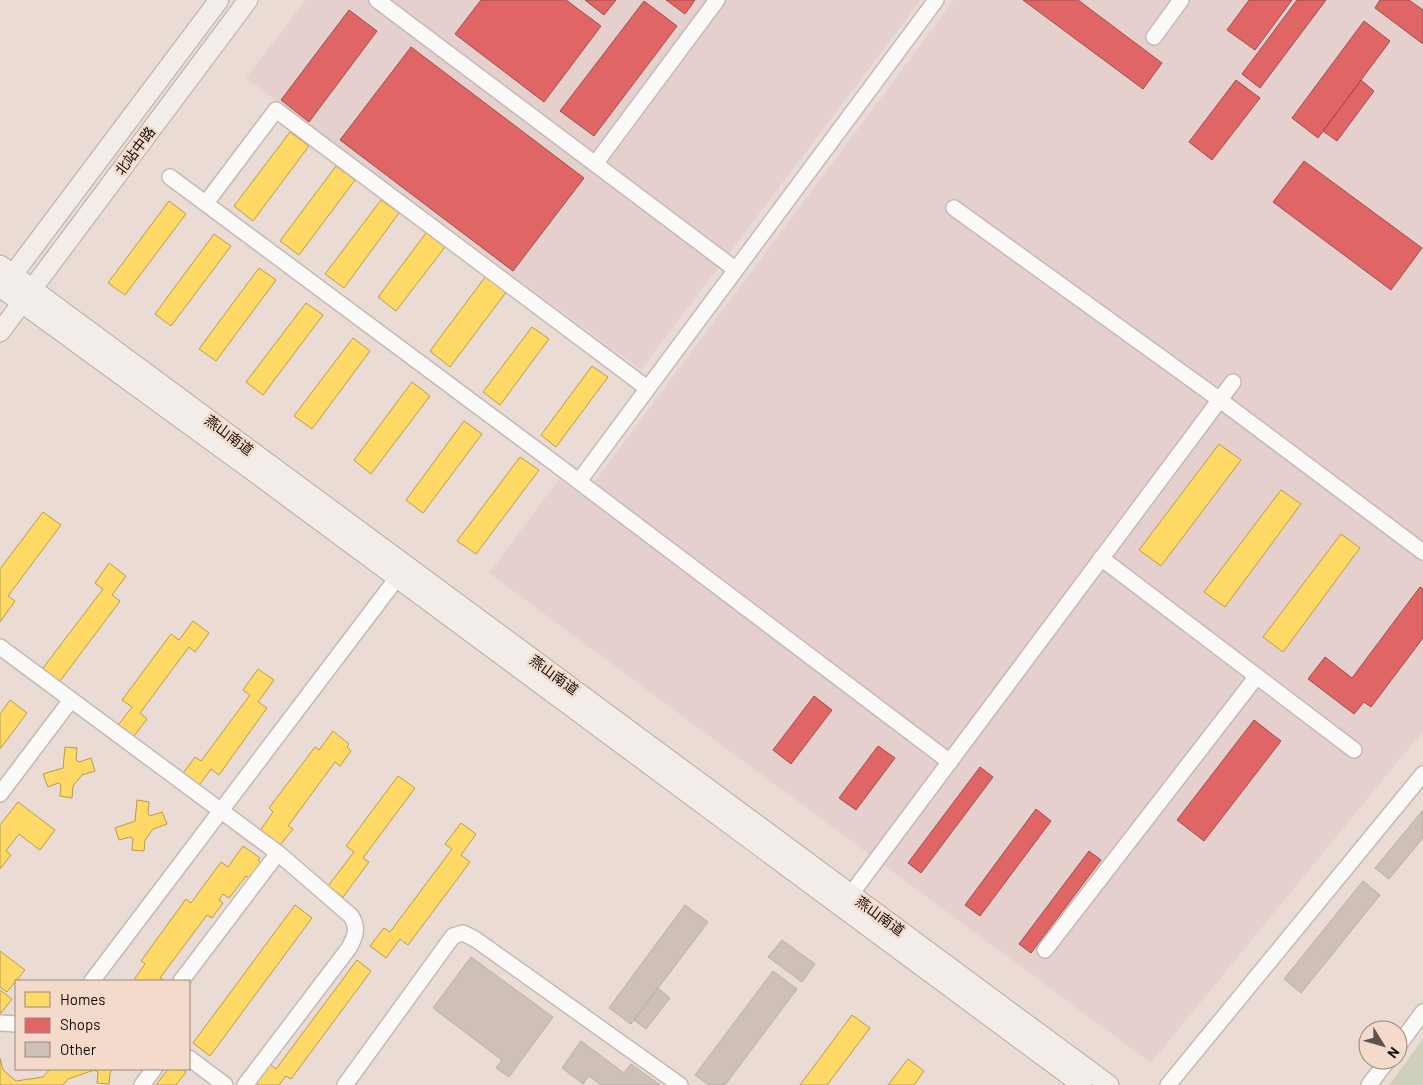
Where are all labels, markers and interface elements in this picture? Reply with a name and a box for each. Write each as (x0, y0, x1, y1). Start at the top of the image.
street label: 北站中路 (111, 123, 158, 178)
street label: 燕山南道 (202, 411, 257, 458)
street label: 燕山南道 (527, 651, 582, 698)
street label: 燕山南道 (853, 892, 908, 939)
legend (15, 980, 190, 1070)
text: Homes (60, 990, 105, 1008)
text: Shops (60, 1015, 100, 1033)
north arrow (1358, 1020, 1408, 1070)
text: Other (60, 1040, 97, 1058)
text: N (1384, 1044, 1403, 1062)

